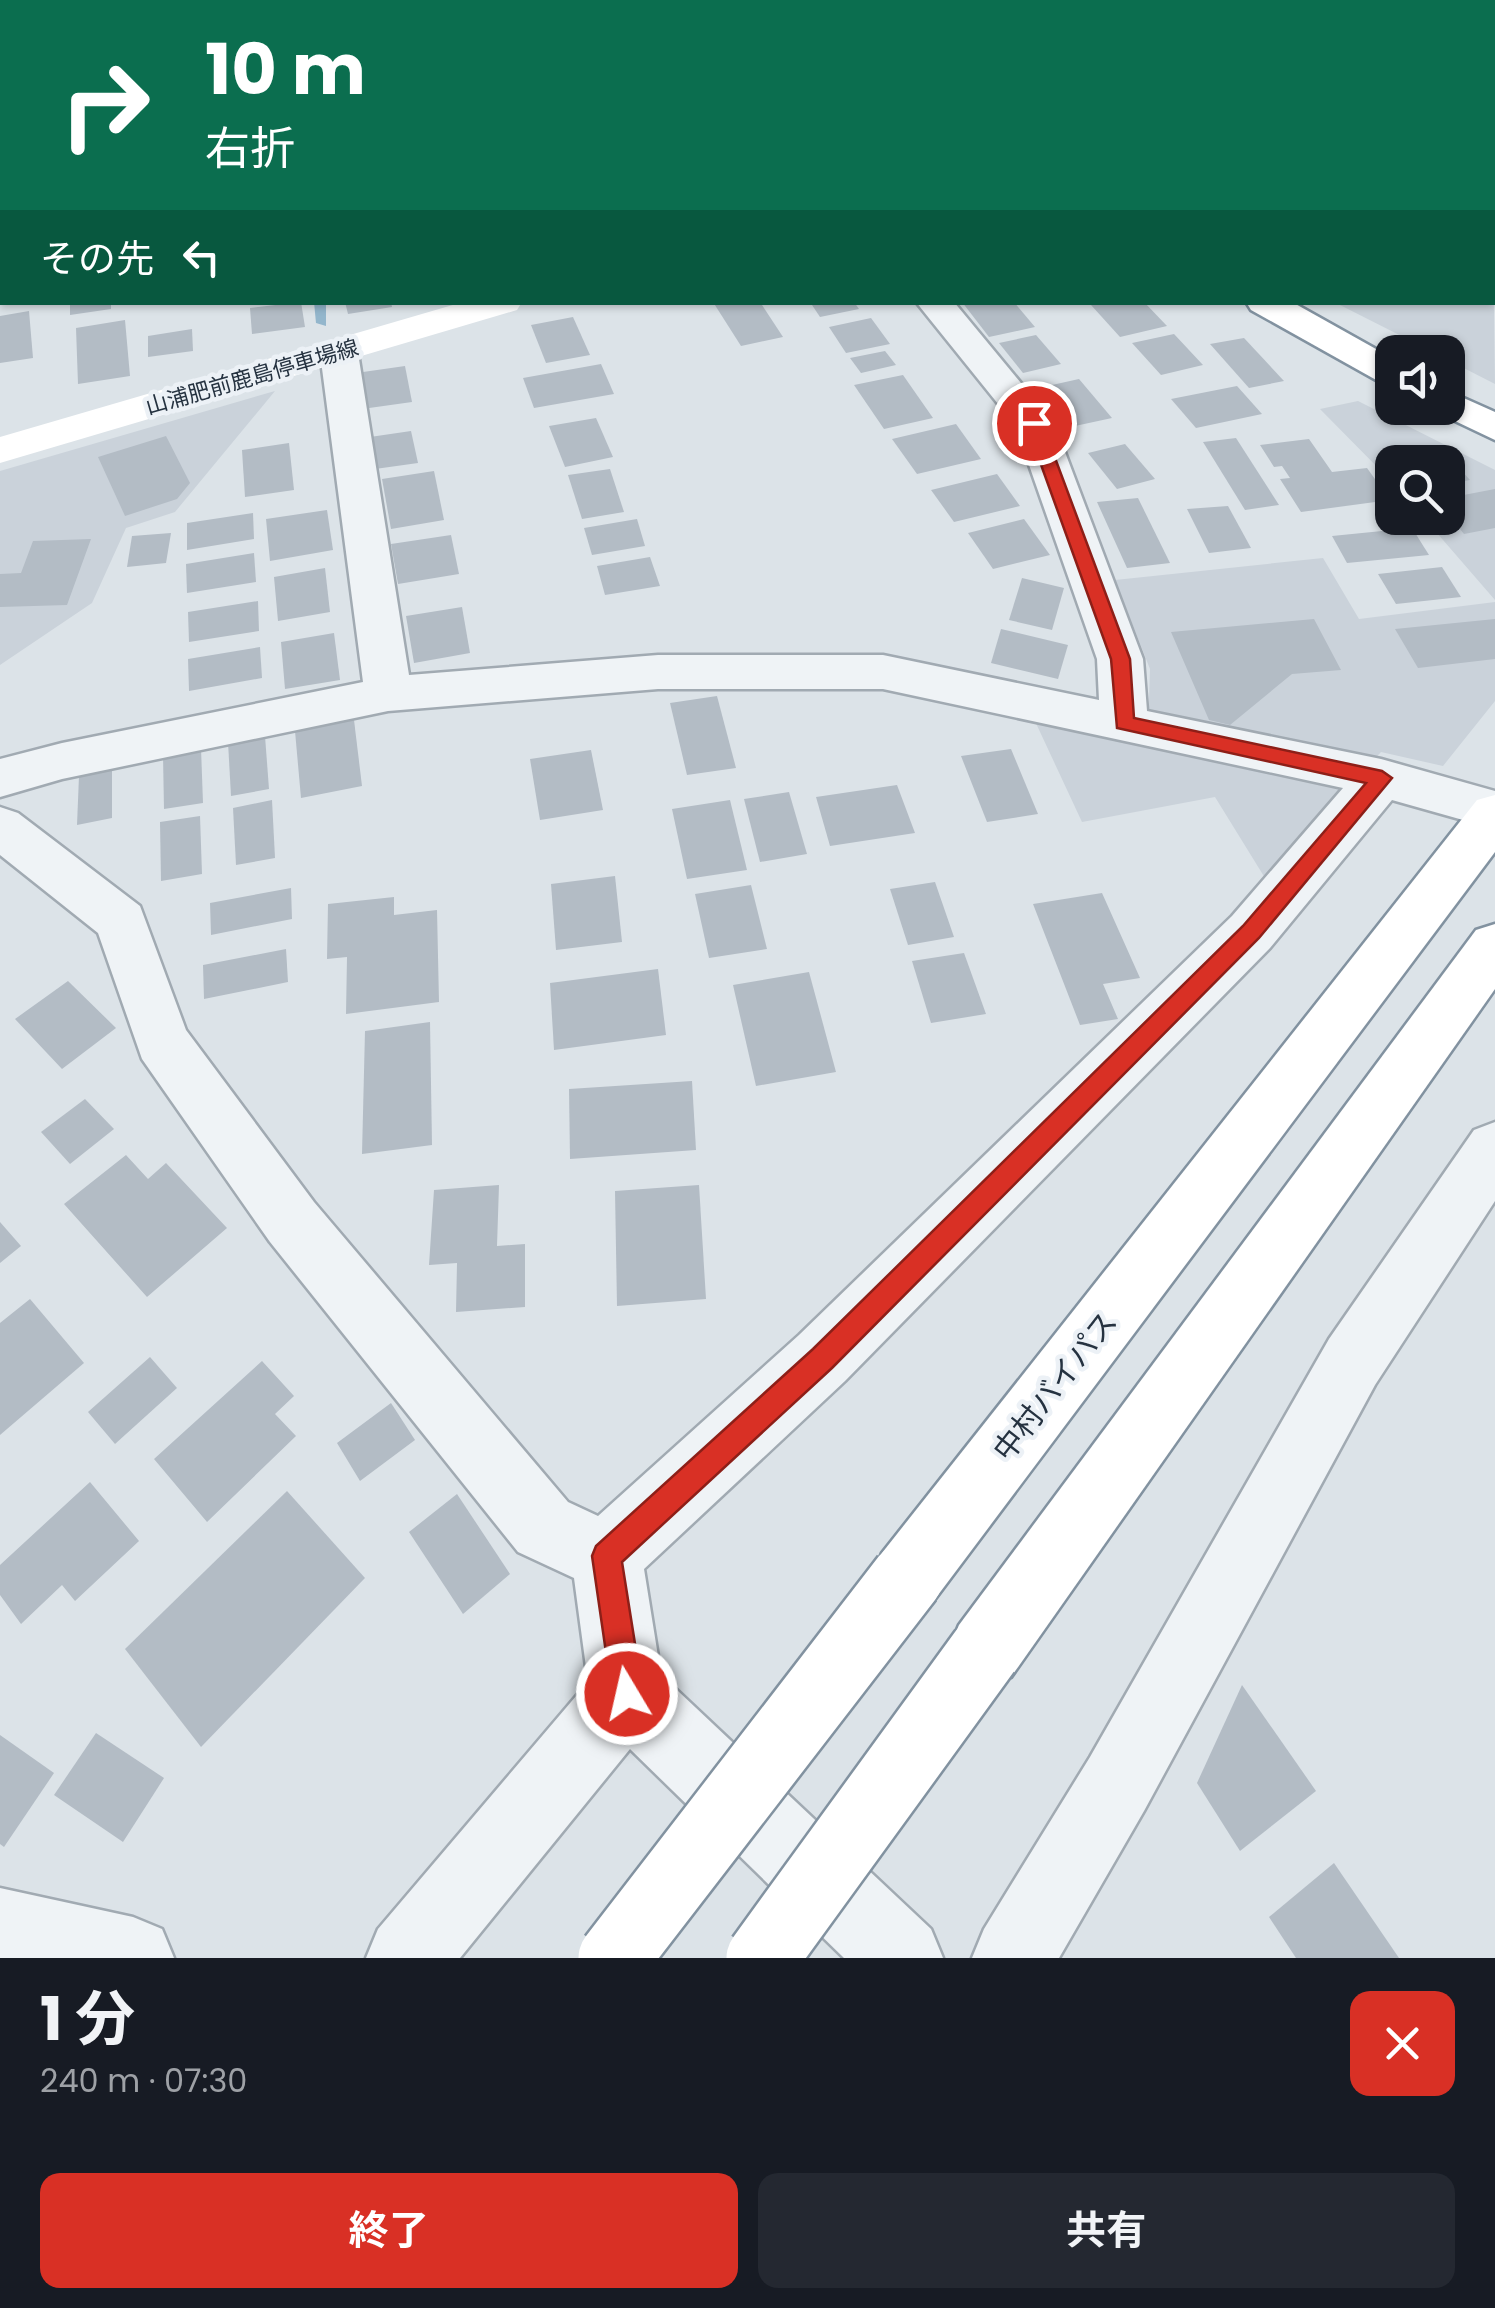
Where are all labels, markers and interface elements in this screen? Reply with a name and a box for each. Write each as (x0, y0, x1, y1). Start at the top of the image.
text: 10 m (205, 20, 366, 119)
icon: right (40, 40, 170, 170)
text: 右折 (205, 117, 295, 180)
icon: left (174, 230, 229, 285)
text: その先 (40, 232, 154, 285)
street label: 山浦肥前鹿島停車場線 (142, 332, 362, 422)
map controls (1375, 335, 1465, 535)
button: sound (1375, 335, 1465, 425)
pin (992, 381, 1077, 466)
icon: arrive (1007, 396, 1062, 451)
button: search (1375, 445, 1465, 535)
street label: 中村バイパス (983, 1302, 1127, 1470)
position arrow (575, 1642, 679, 1746)
text: 1 分 (40, 1977, 135, 2061)
button: close (1350, 1991, 1455, 2096)
text: 240 m · 07:30 (40, 2058, 247, 2103)
button: 終了 (40, 2173, 738, 2288)
button: 共有 (758, 2173, 1455, 2288)

